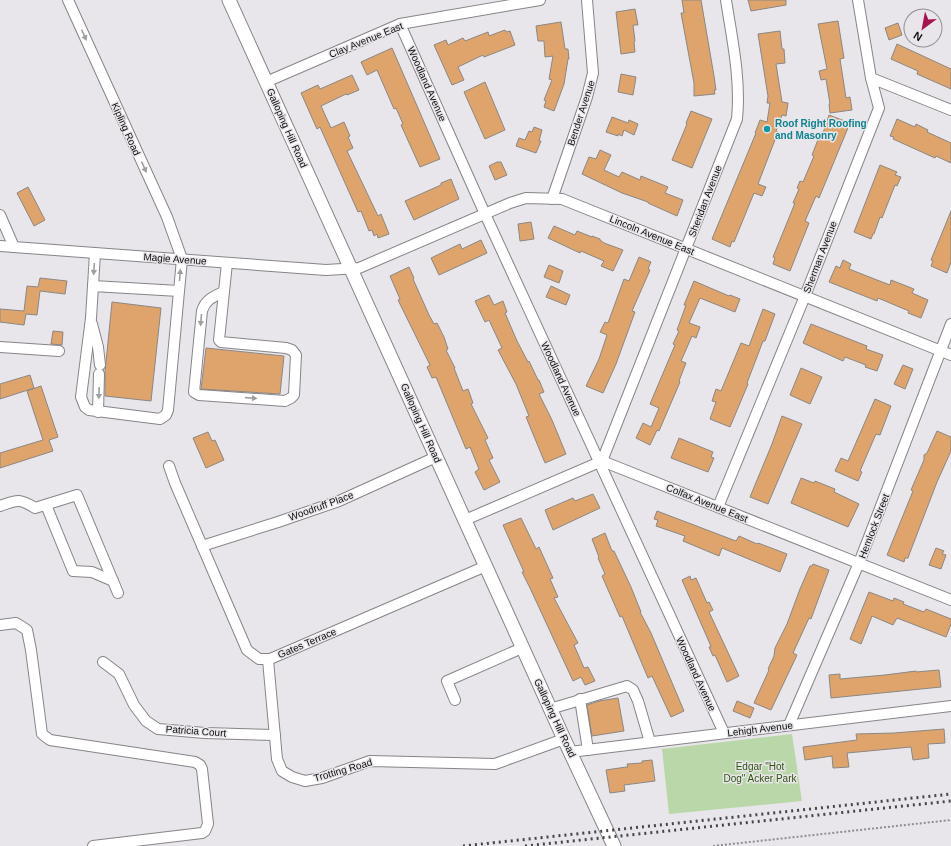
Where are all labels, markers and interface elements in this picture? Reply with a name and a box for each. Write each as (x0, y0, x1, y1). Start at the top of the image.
north arrow (903, 8, 943, 48)
street label: Clay Avenue East (327, 20, 405, 60)
text: N (911, 29, 924, 44)
one-way arrow (81, 30, 87, 41)
street label: Woodland Avenue (406, 45, 449, 124)
street label: Bender Avenue (565, 78, 597, 147)
street label: Galloping Hill Road (265, 87, 309, 169)
street label: Kipling Road (109, 101, 143, 157)
place label: Roof Right Roofing and Masonry (775, 118, 867, 141)
marker: Roof Right Roofing and Masonry (762, 124, 772, 134)
one-way arrow (141, 161, 147, 172)
street label: Sheridan Avenue (686, 163, 724, 238)
street label: Lincoln Avenue East (608, 213, 696, 257)
street label: Sherman Avenue (801, 219, 839, 295)
street label: Magie Avenue (143, 251, 207, 267)
one-way arrow (91, 263, 98, 275)
one-way arrow (177, 269, 184, 281)
one-way arrow (197, 314, 204, 326)
street label: Woodland Avenue (539, 340, 583, 418)
street label: Galloping Hill Road (399, 382, 443, 464)
one-way arrow (95, 387, 102, 399)
one-way arrow (245, 395, 257, 402)
street label: Colfax Avenue East (665, 482, 750, 524)
street label: Woodruff Place (287, 489, 355, 523)
street label: Hemlock Street (857, 492, 891, 560)
street label: Gates Terrace (276, 626, 338, 660)
street label: Woodland Avenue (674, 635, 718, 713)
street label: Galloping Hill Road (532, 677, 578, 759)
street label: Lehigh Avenue (727, 719, 794, 738)
street label: Patricia Court (165, 723, 227, 739)
street label: Trotting Road (313, 756, 373, 784)
park label: Edgar "Hot Dog" Acker Park (723, 761, 798, 784)

